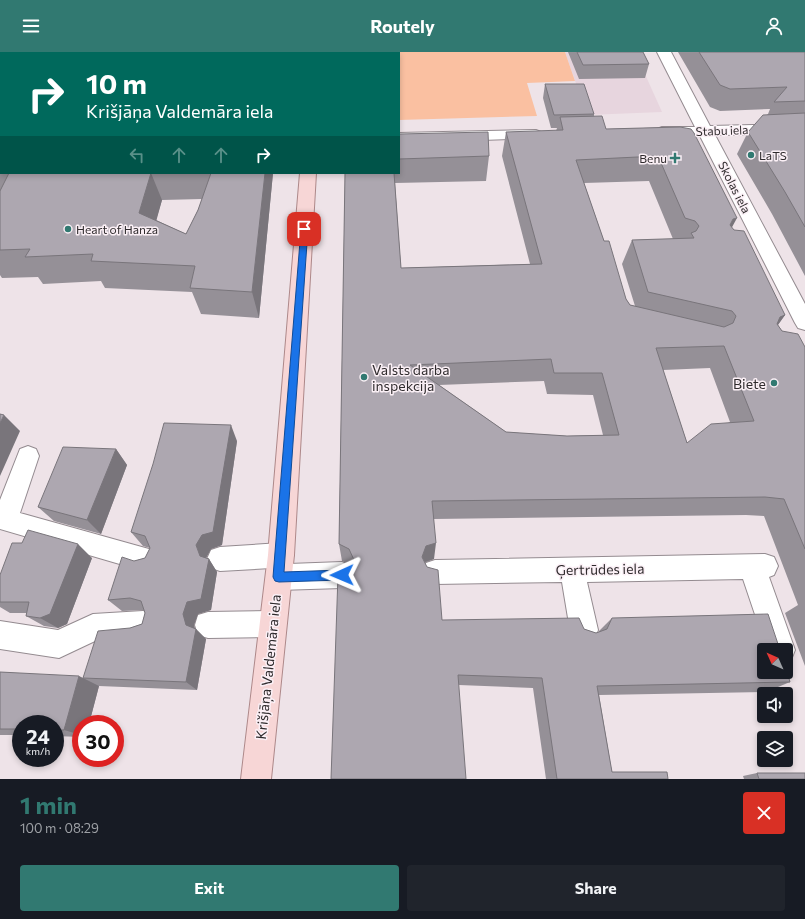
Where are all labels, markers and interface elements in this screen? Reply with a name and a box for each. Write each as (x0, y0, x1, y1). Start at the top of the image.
icon: menu (20, 15, 42, 37)
text: Routely (370, 15, 435, 37)
icon: person (763, 15, 785, 37)
text: 10 m (86, 66, 147, 100)
icon: right (20, 68, 72, 120)
text: Krišjāņa Valdemāra iela (86, 100, 274, 122)
street label: Stabu iela (695, 122, 749, 138)
icon: left (126, 144, 148, 166)
icon: ahead (168, 144, 190, 166)
icon: ahead (210, 144, 232, 166)
icon: right (252, 144, 274, 166)
place label: LaTS (759, 148, 787, 162)
marker: LaTS (746, 150, 756, 160)
place label: Benu (639, 151, 667, 165)
marker: Benu (670, 153, 680, 163)
street label: Skolas iela (716, 159, 754, 215)
pin (287, 212, 321, 246)
icon: arrive (293, 218, 315, 240)
place label: Heart of Hanza (76, 222, 158, 236)
marker: Heart of Hanza (63, 224, 73, 234)
place label: Valsts darba inspekcija (372, 361, 449, 394)
marker: Valsts darba inspekcija (359, 372, 369, 382)
place label: Biete (733, 375, 766, 392)
marker: Biete (769, 378, 779, 388)
position arrow (321, 554, 363, 596)
street label: Ģertrūdes iela (555, 560, 645, 579)
street label: Krišjāņa Valdemāra iela (252, 594, 285, 741)
north arrow (757, 643, 793, 679)
map controls (757, 643, 793, 767)
button: sound (757, 687, 793, 723)
speed limit sign: 30 (72, 715, 124, 767)
text: 24 (26, 724, 50, 748)
button: layers (757, 731, 793, 767)
text: km/h (26, 745, 50, 757)
text: 1 min (20, 790, 77, 819)
button: close (743, 792, 785, 834)
text: 100 m · 08:29 (20, 820, 99, 836)
button: Exit (20, 865, 399, 911)
button: Share (407, 865, 785, 911)

